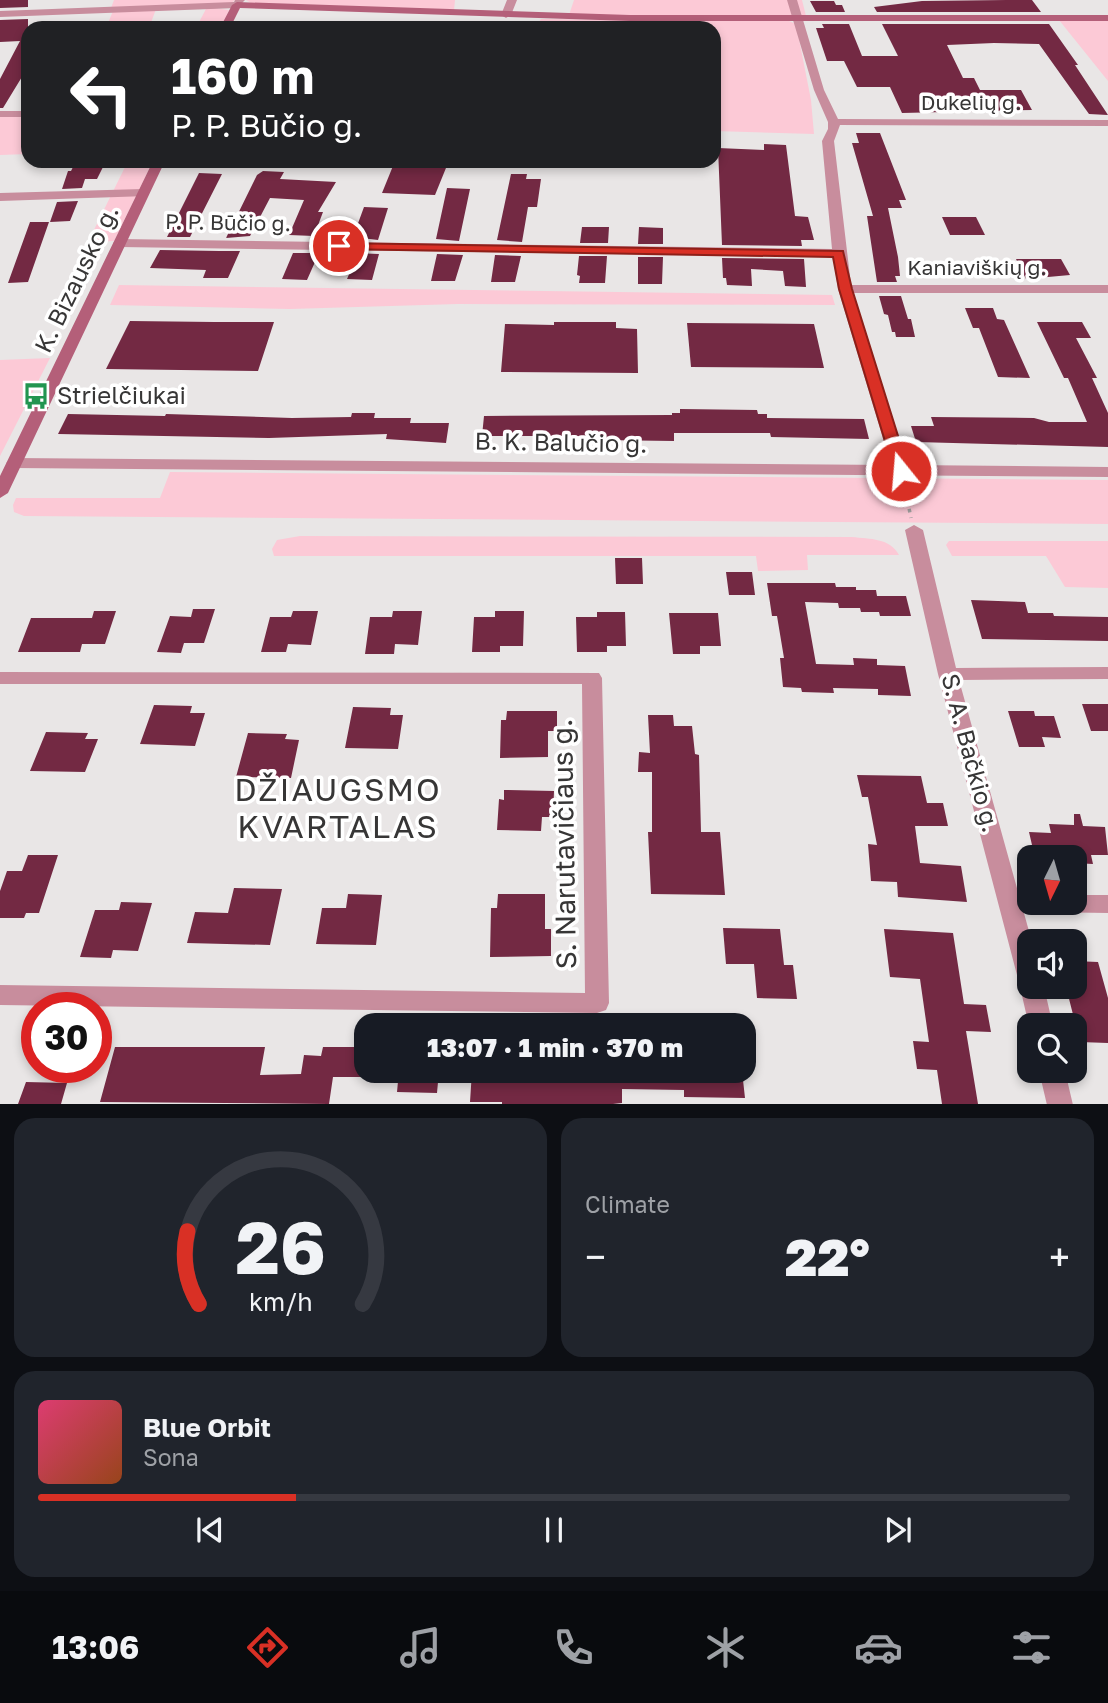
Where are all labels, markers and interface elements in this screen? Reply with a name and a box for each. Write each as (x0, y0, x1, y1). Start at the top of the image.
text: 160 m (171, 46, 314, 105)
icon: left (56, 49, 147, 140)
street label: Dukelių g. (921, 89, 1021, 115)
text: P. P. Būčio g. (171, 106, 362, 144)
street label: K. Bizausko g. (27, 200, 124, 357)
street label: P. P. Būčio g. (165, 208, 291, 236)
pin (309, 216, 369, 276)
icon: arrive (320, 227, 358, 265)
street label: Kaniaviškių g. (907, 254, 1047, 280)
place label: Strielčiukai (57, 380, 186, 409)
bus stop icon: Strielčiukai (21, 381, 51, 411)
street label: B. K. Balučio g. (475, 425, 648, 458)
position arrow (864, 434, 938, 508)
street label: S. A. Bačkio g. (936, 670, 1007, 835)
street label: S. Narutavičiaus g. (545, 718, 582, 970)
district label: DŽIAUGSMO KVARTALAS (234, 770, 442, 845)
north arrow (1017, 845, 1087, 915)
map controls (1017, 845, 1087, 1083)
button: sound (1017, 929, 1087, 999)
speed limit sign: 30 (21, 992, 112, 1083)
button: search (1017, 1013, 1087, 1083)
text: 13:07 · 1 min · 370 m (427, 1032, 683, 1063)
text: Climate (585, 1190, 670, 1218)
text: 26 (235, 1203, 326, 1290)
text: 22° (785, 1225, 870, 1287)
text: − (585, 1234, 606, 1279)
text: + (1049, 1234, 1070, 1279)
text: km/h (249, 1285, 312, 1316)
text: Blue Orbit (143, 1412, 271, 1443)
text: Sona (143, 1443, 199, 1471)
icon: previous (191, 1511, 229, 1549)
icon: pause (535, 1511, 573, 1549)
icon: next (879, 1511, 917, 1549)
icon: directions (243, 1623, 292, 1672)
icon: music (396, 1623, 445, 1672)
icon: phone (549, 1623, 598, 1672)
icon: climate (701, 1623, 750, 1672)
icon: car (854, 1623, 903, 1672)
icon: filters (1007, 1623, 1056, 1672)
text: 13:06 (52, 1628, 139, 1666)

